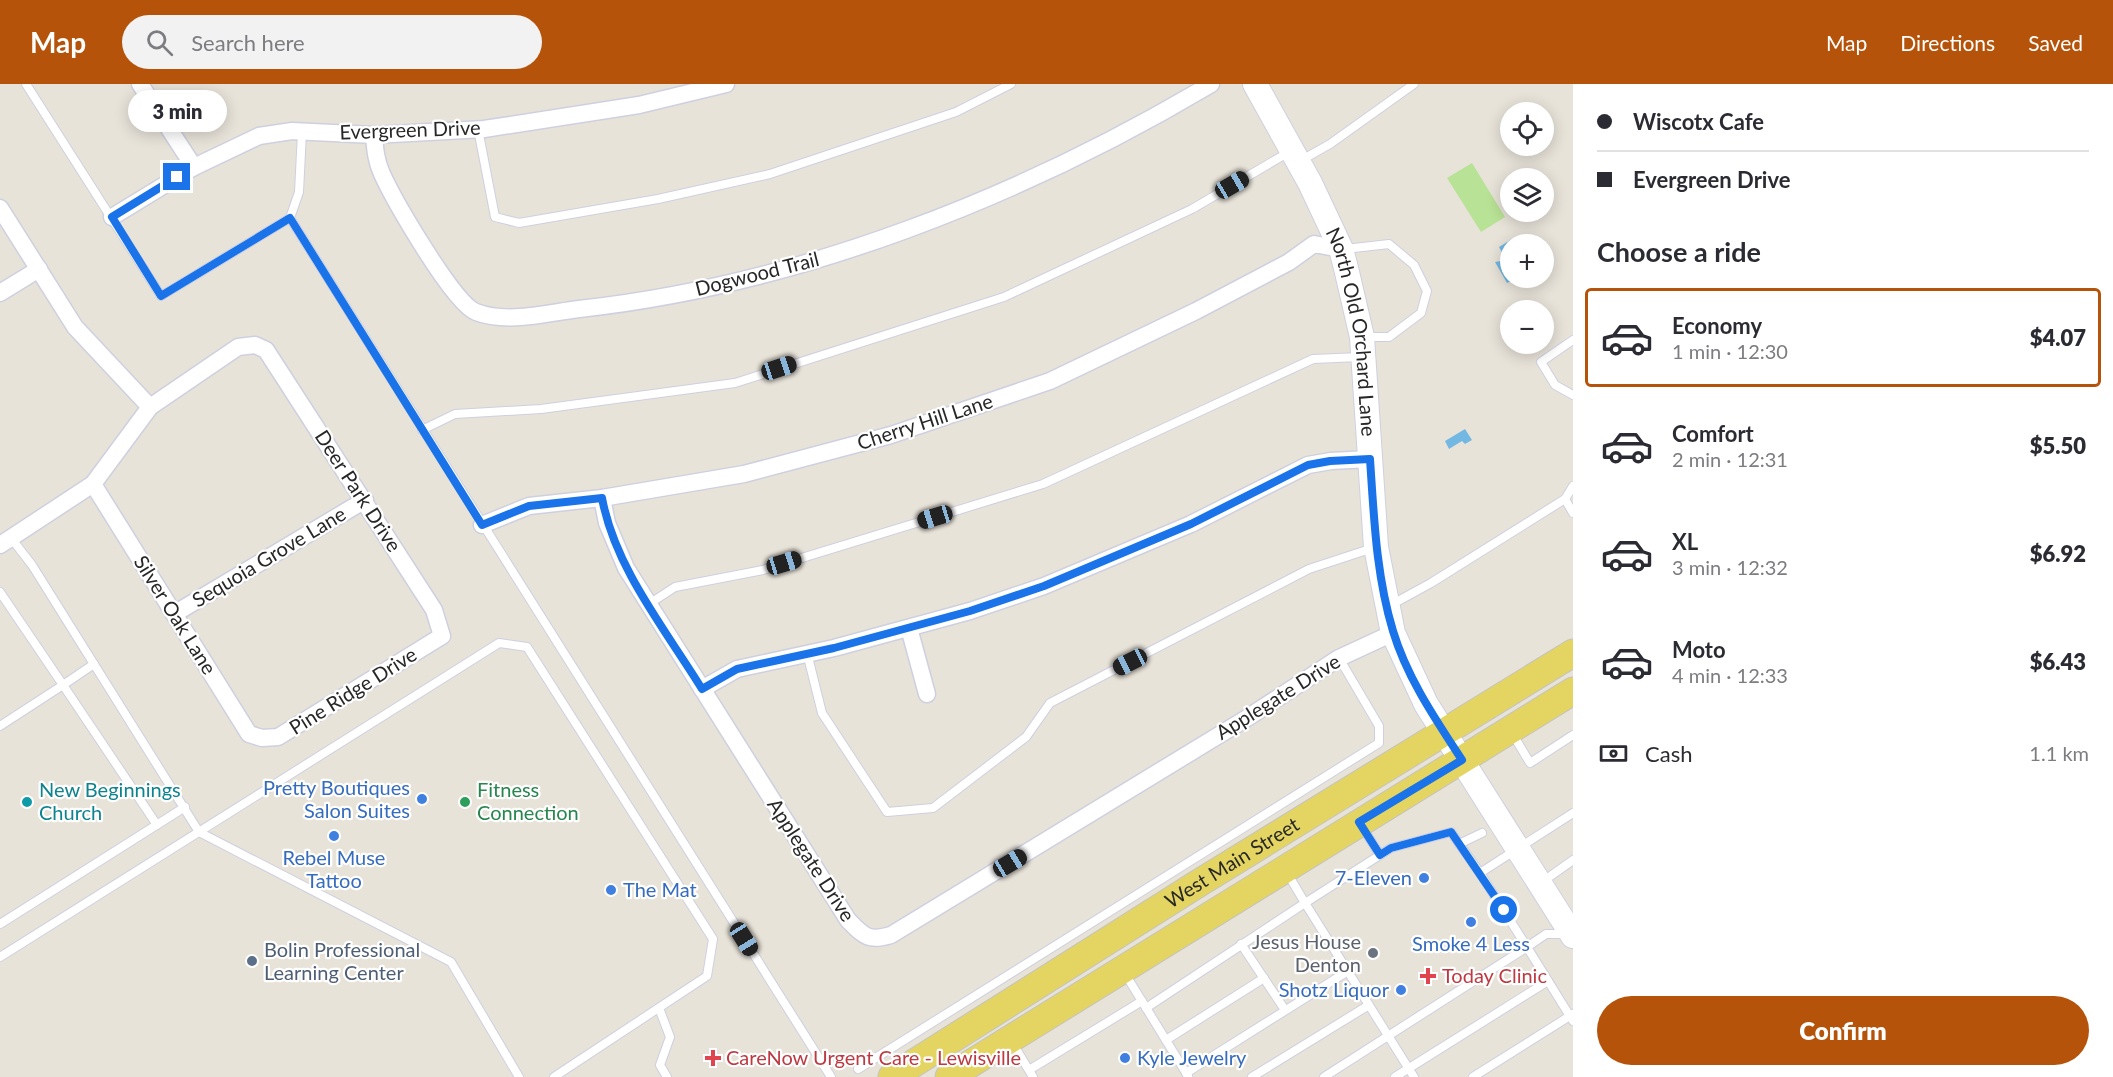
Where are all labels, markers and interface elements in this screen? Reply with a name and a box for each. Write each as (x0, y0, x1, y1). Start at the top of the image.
search box (122, 15, 542, 69)
text: Map (30, 25, 86, 59)
icon: search (143, 26, 176, 59)
text: Search here (191, 29, 305, 56)
text: Map (1826, 30, 1867, 55)
text: Directions (1900, 30, 1995, 55)
text: Saved (2028, 30, 2083, 55)
callout: 3 min (128, 90, 226, 132)
text: 3 min (153, 99, 202, 123)
map controls (1500, 102, 1554, 354)
button: locate (1500, 102, 1554, 156)
text: Wiscotx Cafe (1633, 108, 1764, 135)
street label: Evergreen Drive (339, 115, 481, 143)
route end (163, 163, 190, 190)
text: Evergreen Drive (1633, 166, 1790, 193)
car (1212, 168, 1252, 202)
button: layers (1500, 168, 1554, 222)
street label: North Old Orchard Lane (1322, 223, 1382, 437)
button: + (1500, 234, 1554, 288)
text: Choose a ride (1597, 235, 1761, 268)
street label: Dogwood Trail (692, 246, 821, 300)
button: − (1500, 300, 1554, 354)
icon: car (1600, 311, 1654, 365)
text: Economy (1672, 312, 1762, 339)
text: $4.07 (2030, 324, 2086, 351)
text: 1 min · 12:30 (1672, 339, 1788, 363)
car (759, 354, 799, 382)
street label: Cherry Hill Lane (854, 388, 995, 454)
icon: car (1600, 419, 1654, 473)
text: Comfort (1672, 420, 1754, 447)
street label: Deer Park Drive (311, 425, 407, 556)
text: $5.50 (2030, 432, 2086, 459)
text: 2 min · 12:31 (1672, 447, 1788, 471)
street label: Sequoia Grove Lane (187, 501, 350, 611)
car (915, 503, 955, 531)
icon: car (1600, 527, 1654, 581)
text: XL (1672, 528, 1698, 555)
text: $6.92 (2030, 540, 2086, 567)
car (764, 549, 804, 577)
street label: Silver Oak Lane (130, 551, 222, 678)
text: 3 min · 12:32 (1672, 555, 1788, 579)
icon: car (1600, 635, 1654, 689)
text: Moto (1672, 636, 1726, 663)
street label: Pine Ridge Drive (284, 641, 421, 739)
car (1110, 646, 1150, 678)
street label: Applegate Drive (1211, 648, 1344, 744)
text: $6.43 (2030, 648, 2086, 675)
text: 4 min · 12:33 (1672, 663, 1788, 687)
icon: cash (1597, 737, 1630, 770)
text: Cash (1645, 740, 1692, 767)
text: 1.1 km (2029, 741, 2089, 765)
place label: Pretty Boutiques Salon Suites (263, 775, 410, 822)
place label: New Beginnings Church (39, 777, 181, 824)
place label: Fitness Connection (477, 777, 579, 824)
marker: Pretty Boutiques Salon Suites (415, 792, 429, 806)
street label: Applegate Drive (763, 793, 861, 925)
marker: New Beginnings Church (20, 795, 34, 809)
marker: Fitness Connection (458, 795, 472, 809)
street label: West Main Street (1160, 811, 1303, 912)
marker: Rebel Muse Tattoo (327, 829, 341, 843)
place label: Rebel Muse Tattoo (283, 845, 385, 892)
car (990, 846, 1030, 880)
place label: 7-Eleven (1335, 865, 1412, 889)
marker: 7-Eleven (1417, 871, 1431, 885)
place label: The Mat (623, 877, 697, 901)
marker: The Mat (604, 883, 618, 897)
route start (1490, 896, 1517, 923)
marker: Smoke 4 Less (1464, 915, 1478, 929)
car (727, 919, 761, 959)
place label: Jesus House Denton (1252, 929, 1361, 976)
place label: Smoke 4 Less (1412, 931, 1530, 955)
place label: Bolin Professional Learning Center (264, 937, 420, 984)
marker: Jesus House Denton (1366, 946, 1380, 960)
marker: Bolin Professional Learning Center (245, 954, 259, 968)
place label: Today Clinic (1442, 963, 1547, 987)
marker: Today Clinic (1419, 967, 1437, 985)
place label: Shotz Liquor (1279, 977, 1390, 1001)
marker: Shotz Liquor (1394, 983, 1408, 997)
button: Confirm (1597, 996, 2089, 1065)
place label: CareNow Urgent Care - Lewisville (726, 1045, 1021, 1069)
place label: Kyle Jewelry (1137, 1045, 1247, 1069)
marker: CareNow Urgent Care - Lewisville (704, 1049, 722, 1067)
marker: Kyle Jewelry (1118, 1051, 1132, 1065)

